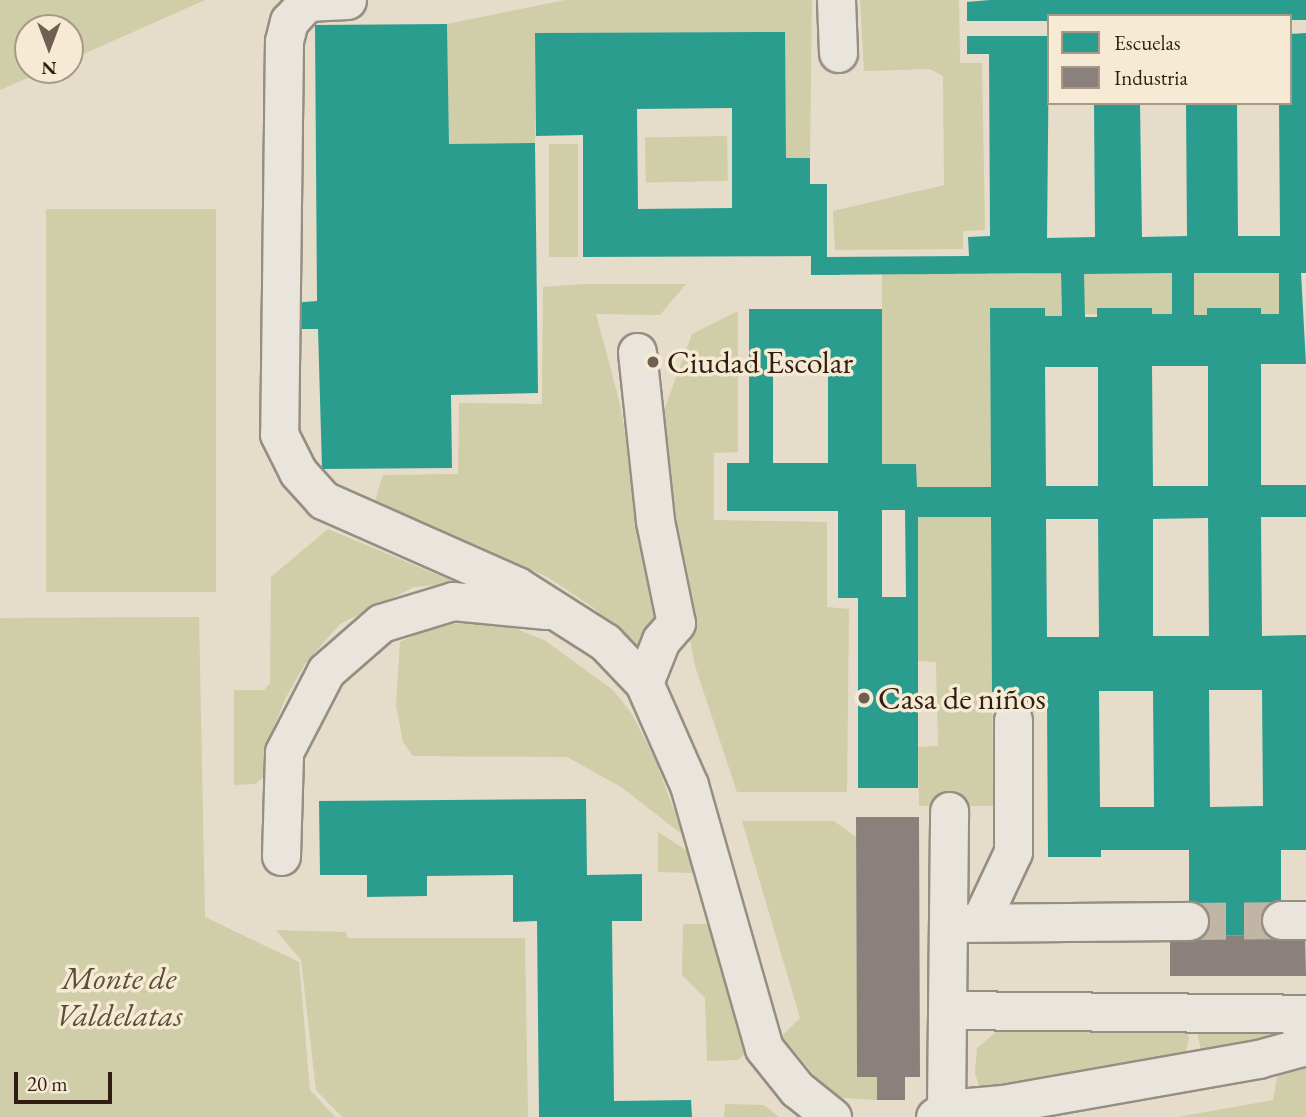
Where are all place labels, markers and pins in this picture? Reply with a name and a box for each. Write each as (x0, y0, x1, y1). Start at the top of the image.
place label: Ciudad Escolar (667, 343, 853, 381)
marker: Ciudad Escolar (645, 354, 661, 370)
place label: Casa de niños (878, 679, 1046, 717)
marker: Casa de niños (856, 690, 872, 706)

